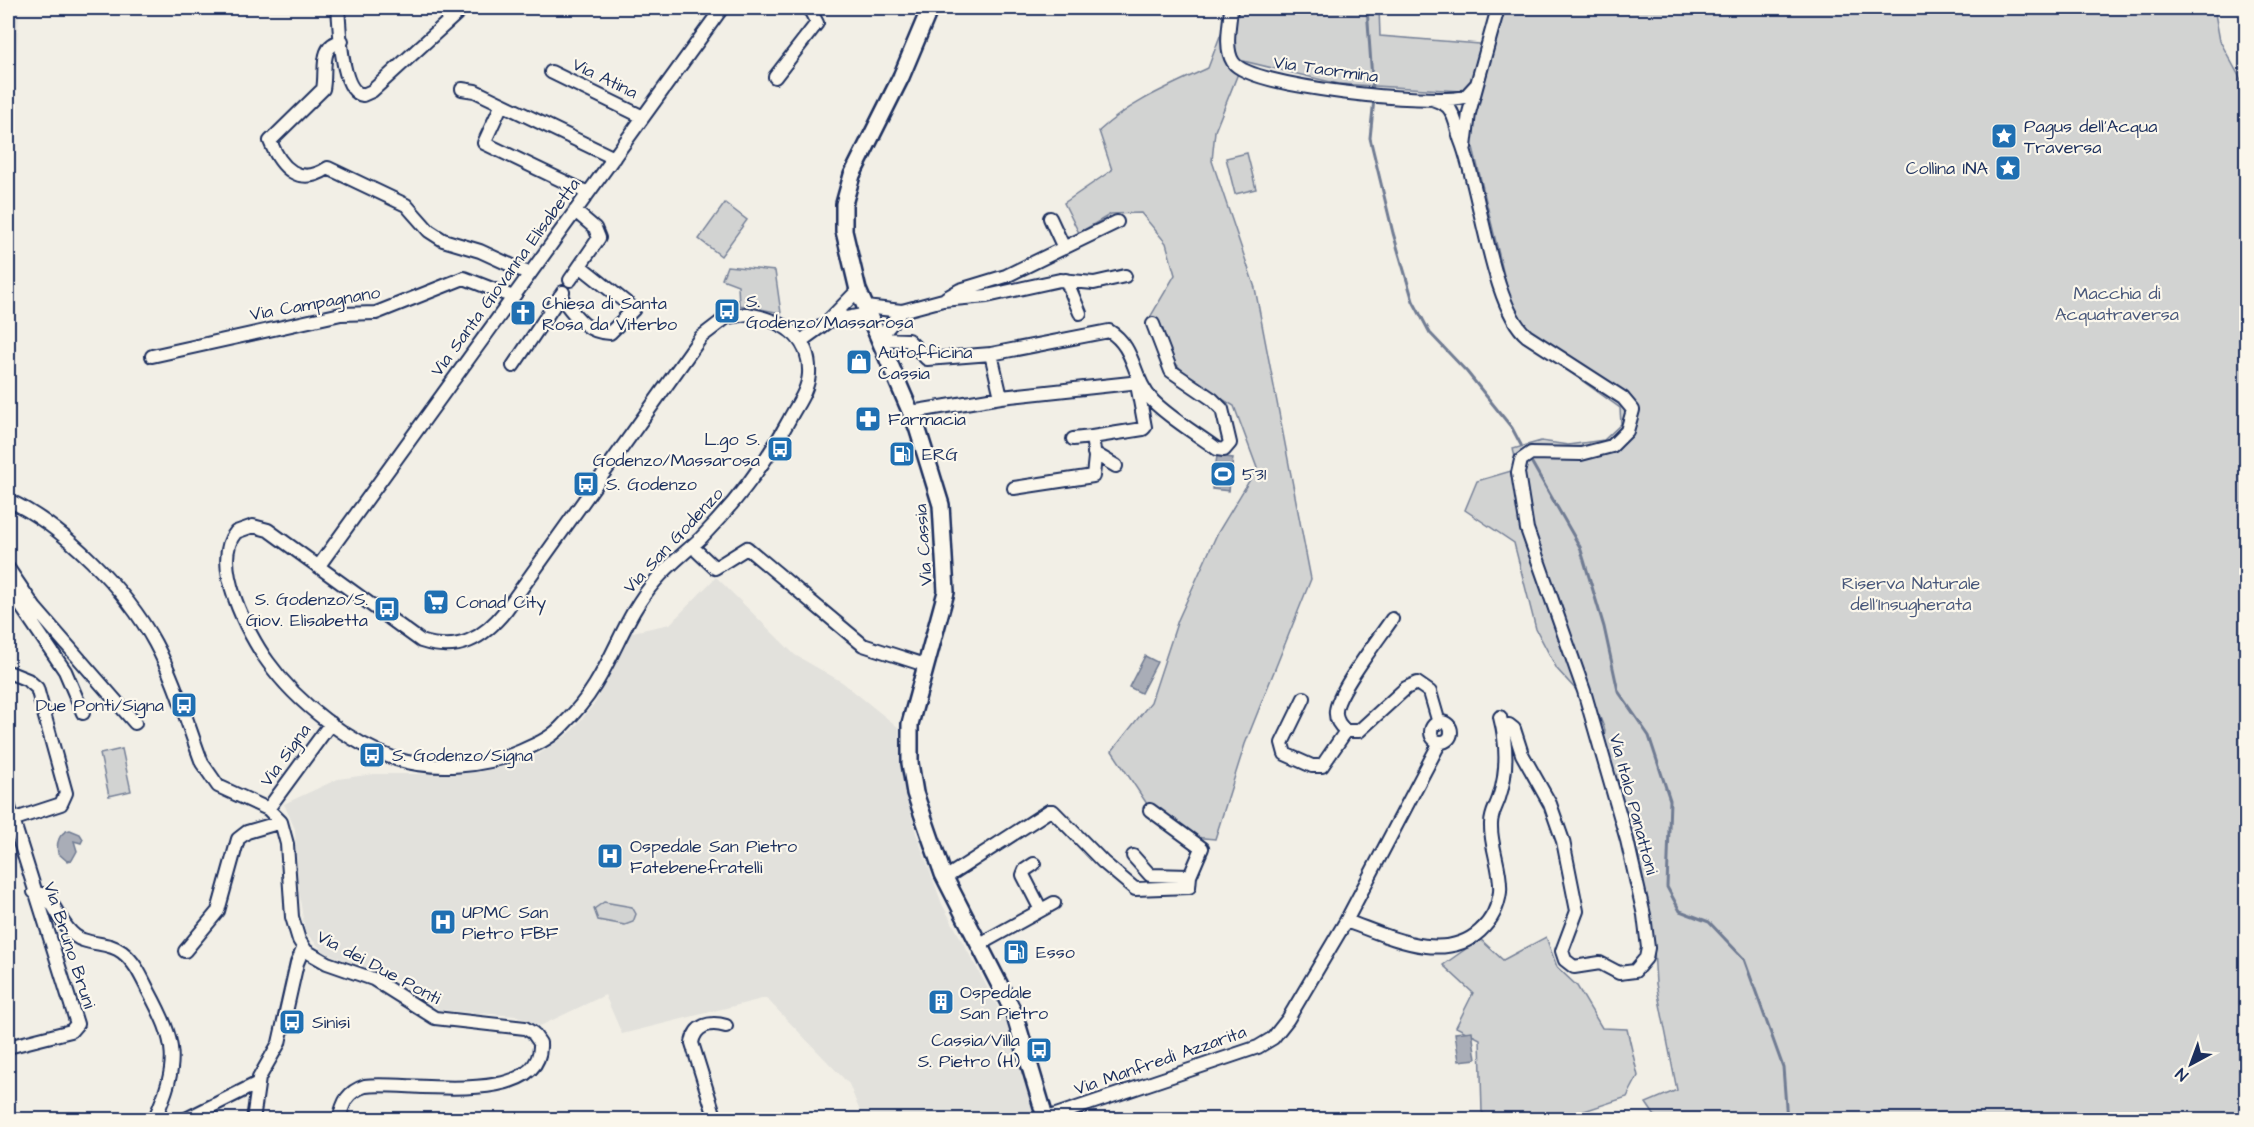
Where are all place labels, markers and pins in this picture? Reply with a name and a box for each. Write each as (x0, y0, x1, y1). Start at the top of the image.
place label: Pagus dell'Acqua Traversa (2024, 114, 2157, 160)
place icon: Pagus dell'Acqua Traversa (1989, 121, 2019, 151)
place icon: Collina INA (1993, 153, 2023, 183)
place label: Collina INA (1906, 156, 1988, 181)
place label: S. Godenzo/Massarosa (746, 289, 913, 335)
place label: Chiesa di Santa Rosa da Viterbo (542, 291, 677, 337)
bus stop icon: S. Godenzo/Massarosa (712, 296, 742, 326)
church icon: Chiesa di Santa Rosa da Viterbo (508, 298, 538, 328)
place label: Autofficina Cassia (878, 340, 972, 386)
shop icon: Autofficina Cassia (844, 347, 874, 377)
pharmacy icon: Farmacia (853, 404, 883, 434)
place label: Farmacia (888, 407, 966, 432)
place label: L.go S. Godenzo/Massarosa (593, 427, 760, 473)
bus stop icon: L.go S. Godenzo/Massarosa (765, 434, 795, 464)
fuel station icon: ERG (887, 439, 917, 469)
place label: ERG (922, 442, 958, 467)
sports icon: 531 (1208, 459, 1238, 489)
place label: 531 (1242, 462, 1266, 487)
bus stop icon: S. Godenzo (571, 469, 601, 499)
place label: S. Godenzo (606, 472, 697, 497)
place label: S. Godenzo/S. Giov. Elisabetta (246, 587, 368, 633)
supermarket icon: Conad City (421, 587, 451, 617)
place label: Conad City (456, 590, 546, 616)
bus stop icon: S. Godenzo/S. Giov. Elisabetta (372, 594, 402, 624)
bus stop icon: Due Ponti/Signa (169, 690, 199, 720)
place label: Due Ponti/Signa (36, 693, 164, 719)
bus stop icon: S. Godenzo/Signa (357, 740, 387, 770)
place label: S. Godenzo/Signa (392, 743, 533, 769)
place label: Ospedale San Pietro Fatebenefratelli (630, 834, 797, 880)
hospital icon: Ospedale San Pietro Fatebenefratelli (595, 841, 625, 871)
place label: UPMC San Pietro FBF (462, 900, 559, 946)
hospital icon: UPMC San Pietro FBF (428, 907, 458, 937)
fuel station icon: Esso (1001, 937, 1031, 967)
place label: Esso (1036, 940, 1075, 965)
place label: Ospedale San Pietro (960, 980, 1048, 1026)
building icon: Ospedale San Pietro (926, 987, 956, 1017)
bus stop icon: Sinisi (277, 1007, 307, 1037)
place label: Sinisi (312, 1010, 350, 1035)
place label: Cassia/Villa S. Pietro (H) (918, 1028, 1020, 1074)
bus stop icon: Cassia/Villa S. Pietro (H) (1024, 1035, 1054, 1065)

